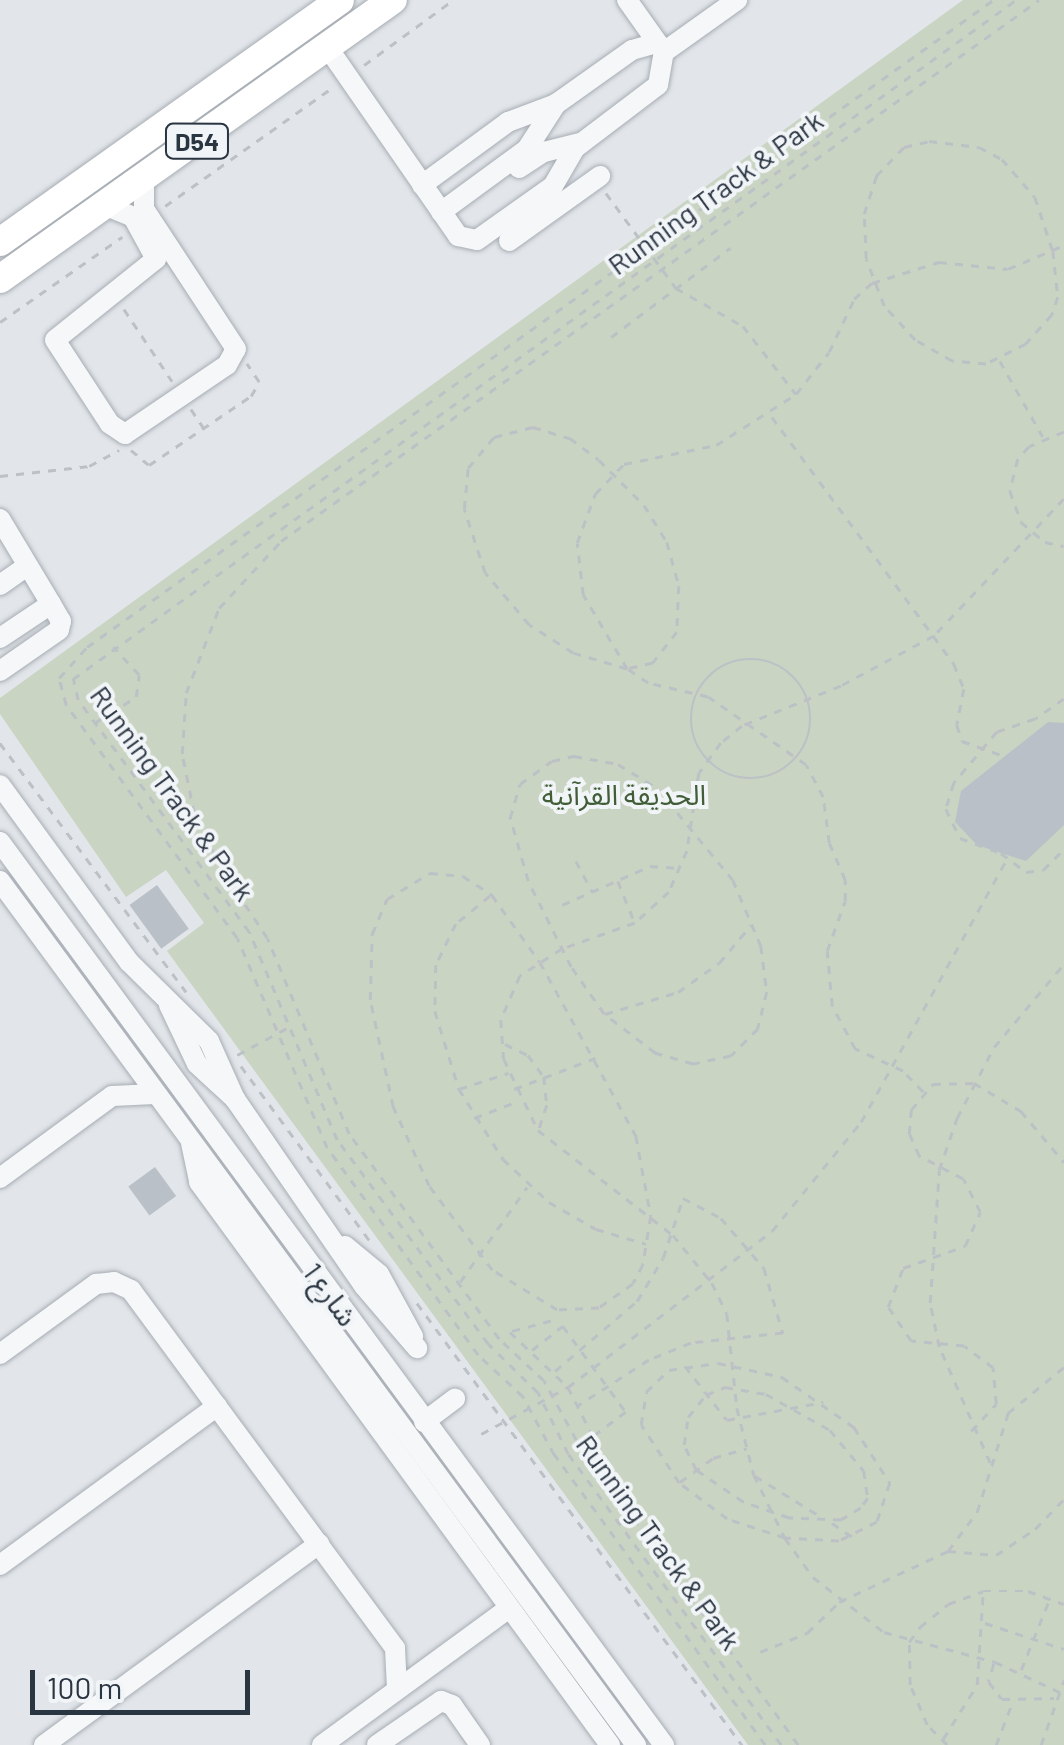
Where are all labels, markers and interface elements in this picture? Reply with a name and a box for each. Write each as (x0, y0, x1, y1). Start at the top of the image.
street label: Running Track & Park (601, 103, 829, 281)
road number: D54 (164, 121, 230, 161)
street label: Running Track & Park (84, 679, 262, 907)
park label: الحديقة القرآنية (542, 777, 706, 811)
street label: شارع 1 (297, 1256, 365, 1332)
street label: Running Track & Park (570, 1428, 748, 1656)
scale bar (35, 1650, 255, 1712)
text: 100 m (47, 1669, 122, 1705)

